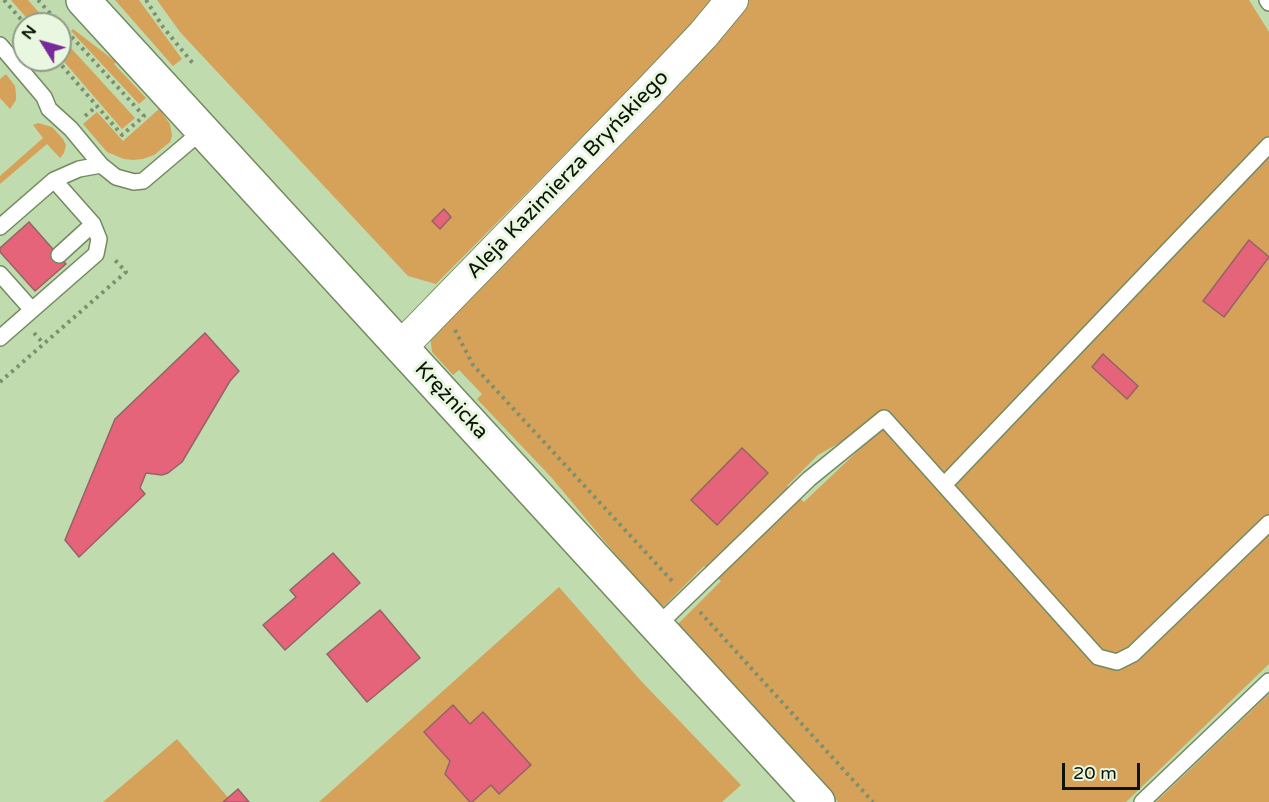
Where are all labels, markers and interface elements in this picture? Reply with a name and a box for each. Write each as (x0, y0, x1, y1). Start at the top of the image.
north arrow (12, 12, 72, 72)
text: N (17, 21, 41, 44)
street label: Aleja Kazimierza Bryńskiego (462, 65, 674, 285)
street label: Krężnicka (409, 357, 493, 445)
scale bar (1065, 751, 1143, 789)
text: 20 m (1073, 762, 1117, 784)

